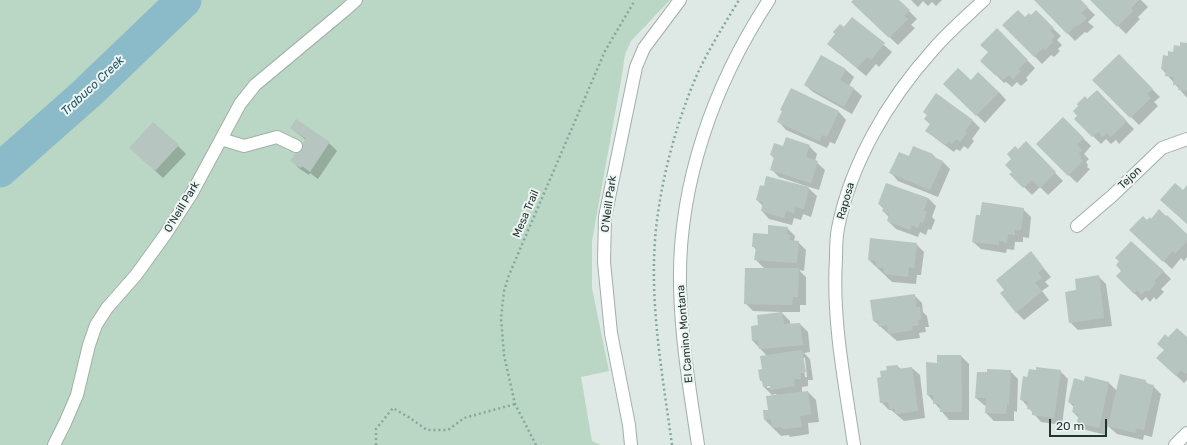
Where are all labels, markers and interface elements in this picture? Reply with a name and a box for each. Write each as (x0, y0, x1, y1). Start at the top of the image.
water label: Trabuco Creek (59, 53, 127, 119)
street label: Tejon (1116, 164, 1144, 192)
street label: O'Neill Park (598, 175, 620, 233)
street label: O'Neill Park (162, 179, 202, 235)
street label: Raposa (834, 181, 858, 221)
street label: Mesa Trail (510, 188, 542, 240)
street label: El Camino Montana (674, 284, 696, 384)
scale bar (1051, 411, 1109, 437)
text: 20 m (1056, 419, 1084, 433)

